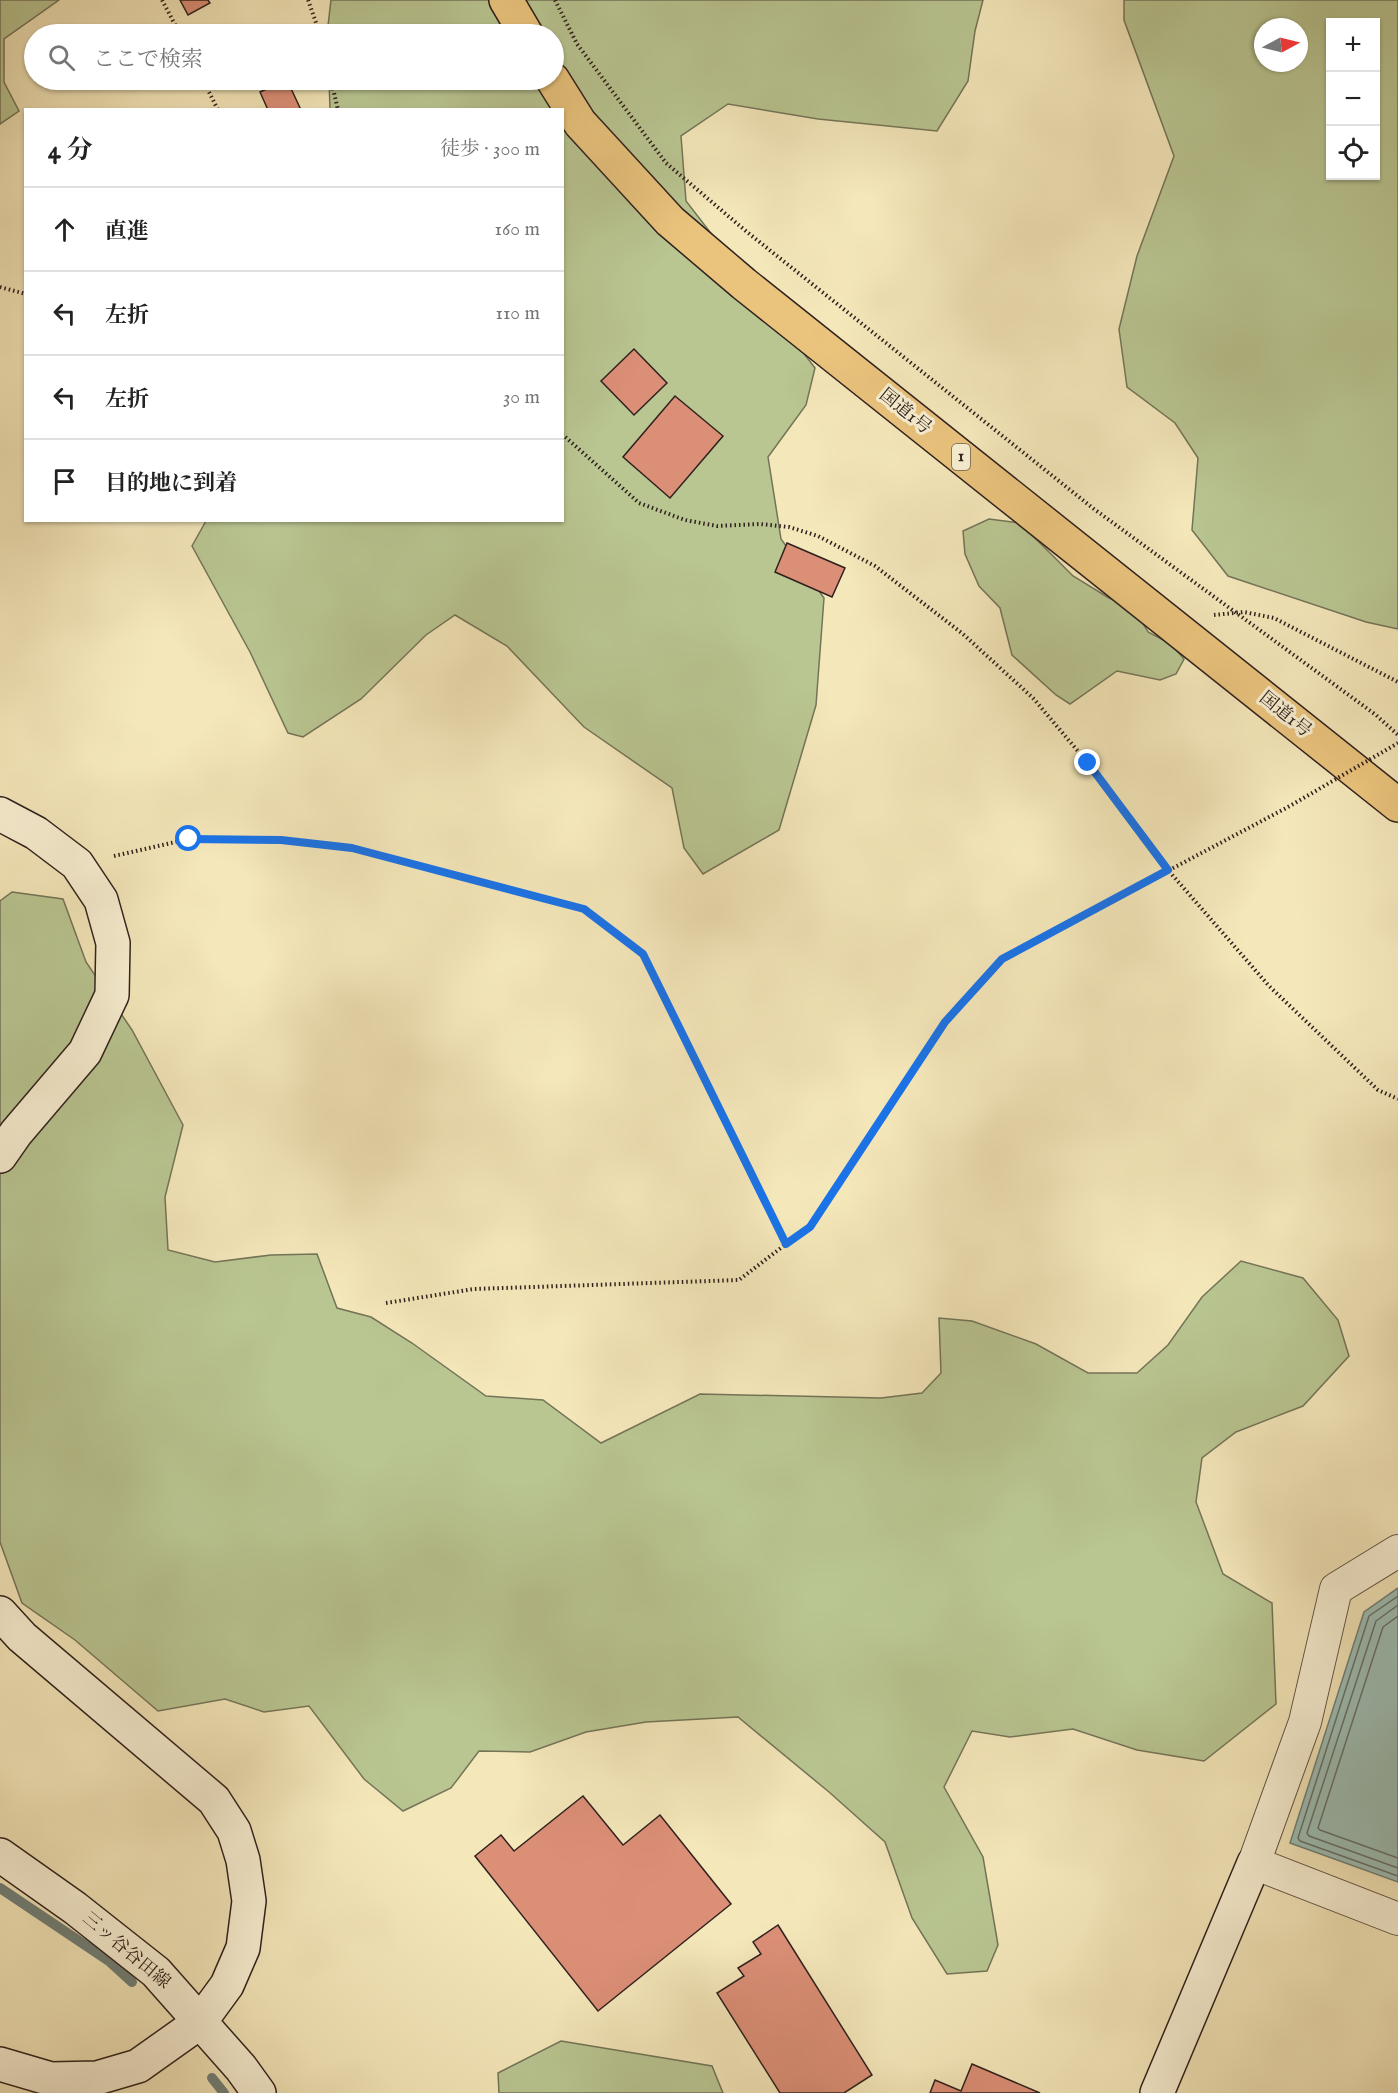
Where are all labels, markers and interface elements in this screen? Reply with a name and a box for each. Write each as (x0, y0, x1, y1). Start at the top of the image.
north arrow (1254, 18, 1308, 72)
map controls (1326, 18, 1380, 180)
button: + (1326, 18, 1380, 72)
search box (24, 24, 564, 90)
icon: search (45, 41, 78, 74)
text: ここで検索 (93, 46, 203, 74)
button: − (1326, 72, 1380, 126)
button: locate (1326, 126, 1380, 180)
text: 4 分 (48, 134, 92, 167)
text: 徒歩 · 300 m (440, 137, 540, 162)
icon: ahead (48, 213, 81, 246)
text: 160 m (494, 217, 540, 242)
text: 直進 (105, 218, 149, 246)
icon: left (48, 297, 81, 330)
text: 110 m (496, 301, 540, 326)
text: 左折 (105, 302, 149, 330)
icon: left (48, 381, 81, 414)
street label: 国道1号 (874, 384, 936, 440)
text: 30 m (503, 385, 540, 410)
text: 左折 (105, 386, 149, 414)
road number: 1 (952, 444, 970, 470)
icon: arrive (48, 465, 81, 498)
text: 目的地に到着 (105, 470, 237, 498)
street label: 国道1号 (1254, 687, 1316, 743)
route end (1074, 749, 1100, 775)
route start (175, 825, 201, 851)
street label: 三ッ谷谷田線 (77, 1907, 175, 1995)

